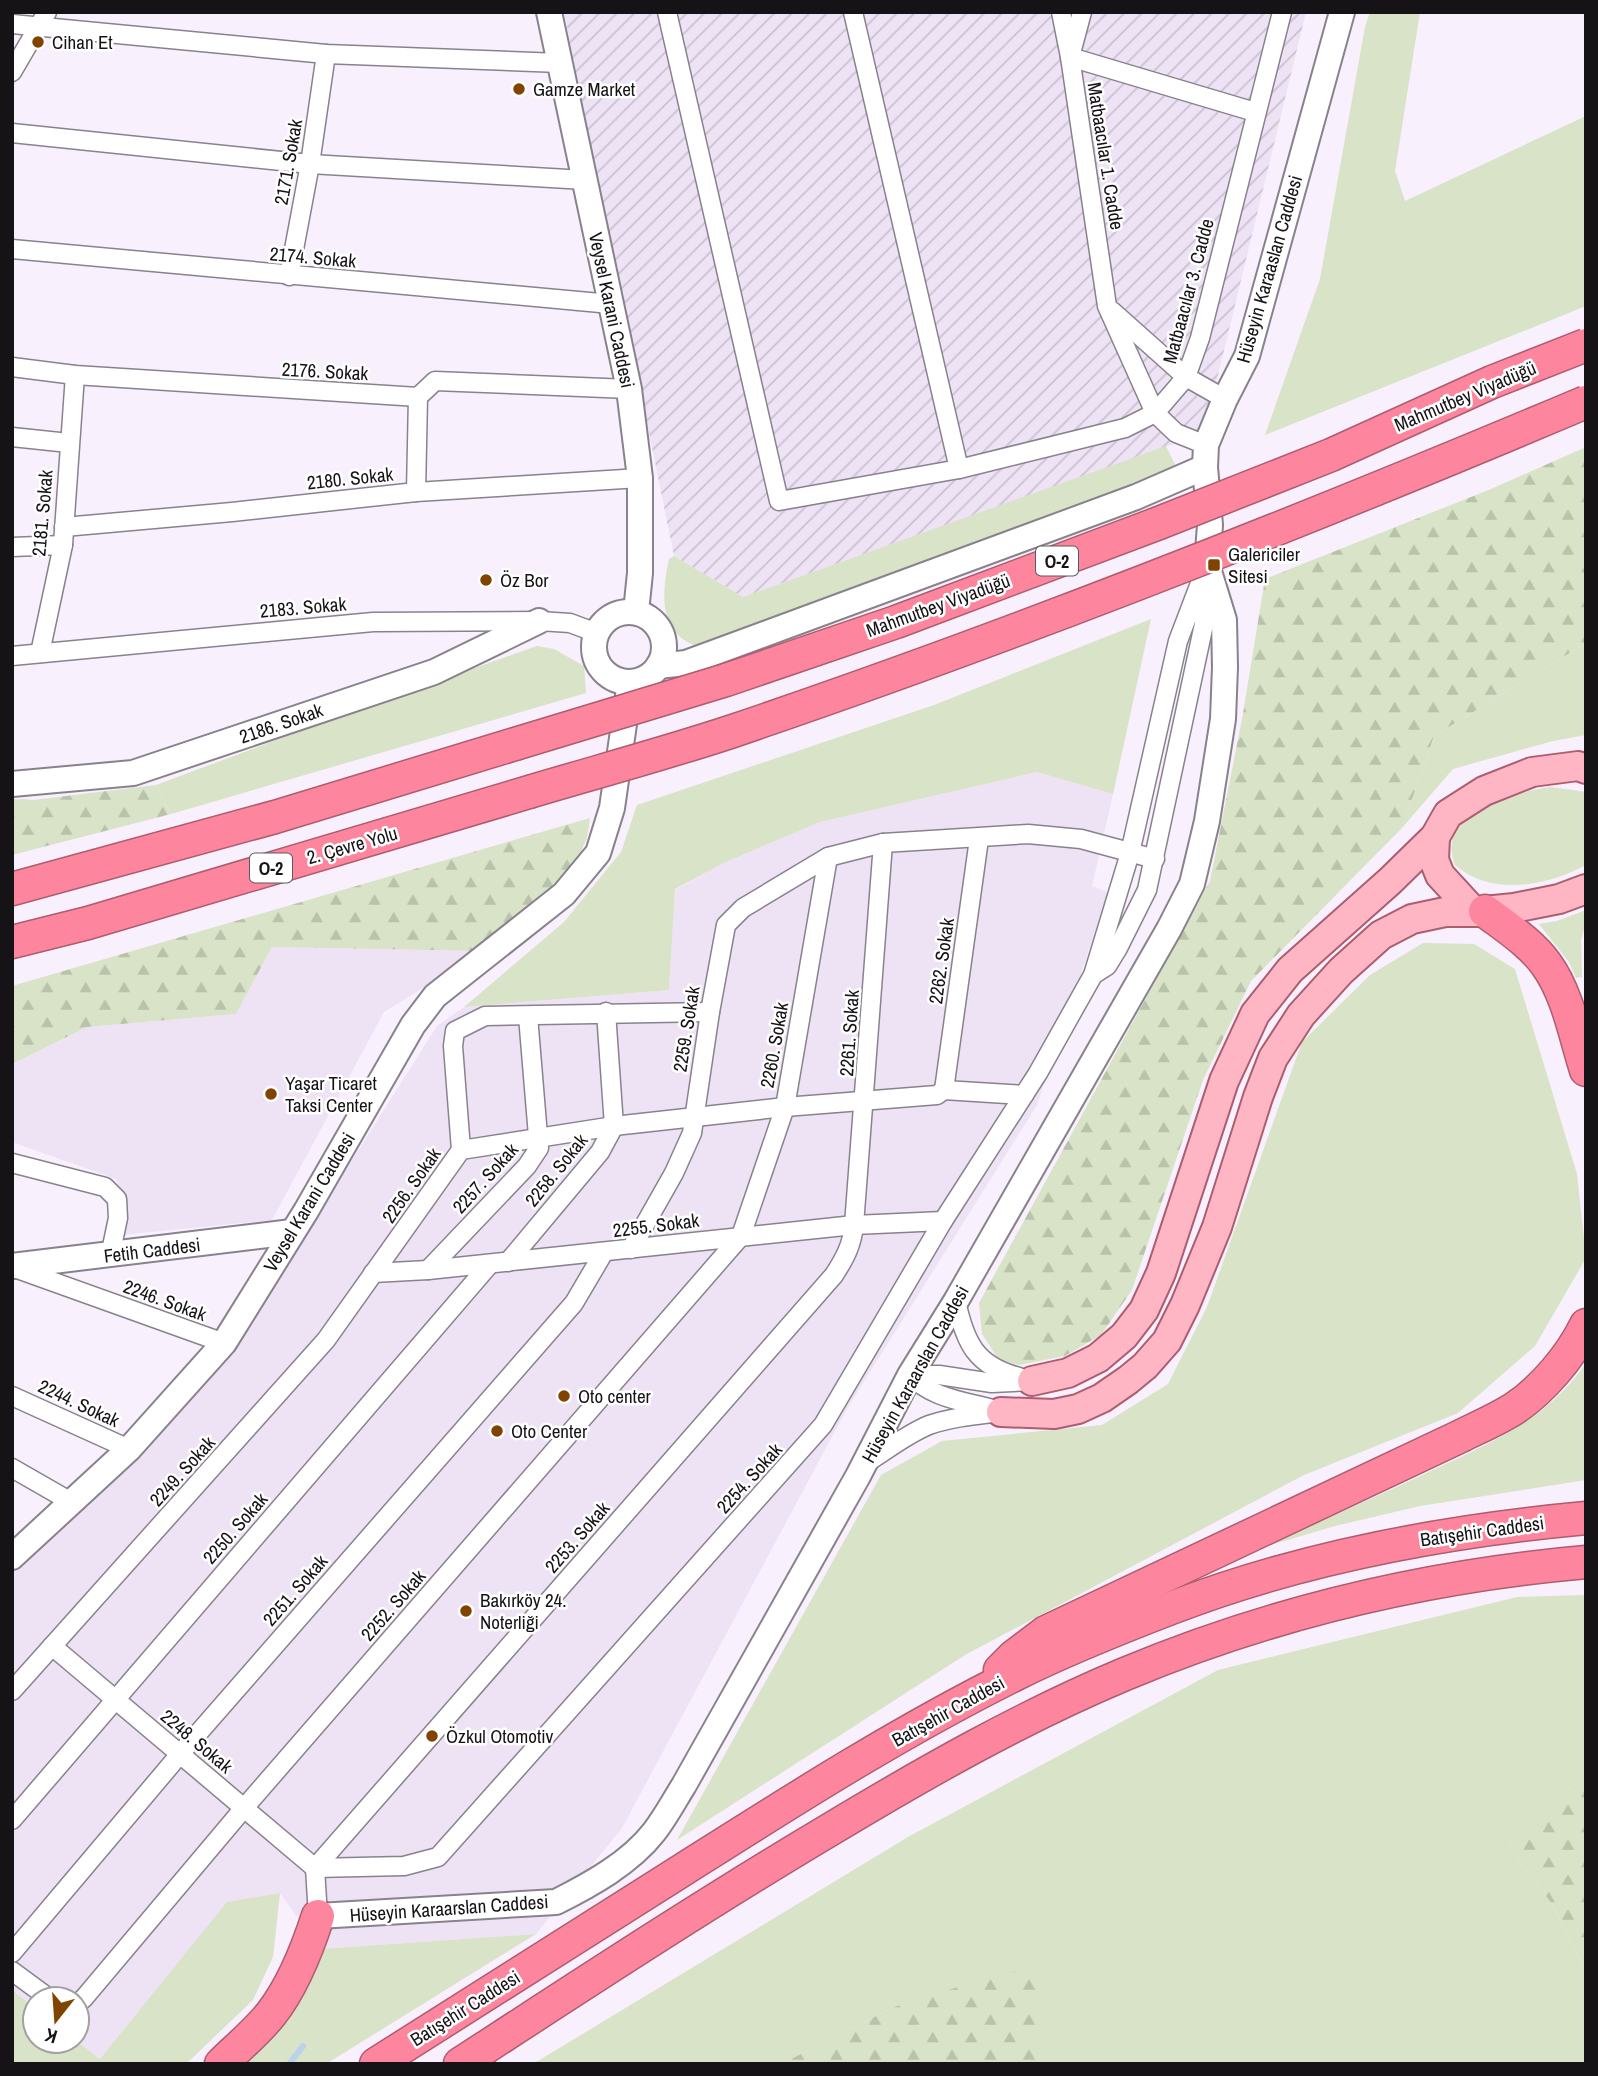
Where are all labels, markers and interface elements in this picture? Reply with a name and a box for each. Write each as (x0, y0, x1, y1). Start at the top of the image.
place label: Cihan Et (52, 29, 113, 55)
marker: Cihan Et (30, 34, 46, 50)
place label: Gamze Market (533, 76, 636, 102)
street label: Matbaacılar 1. Cadde (1082, 80, 1130, 232)
marker: Gamze Market (511, 81, 527, 97)
street label: 2171. Sokak (268, 117, 308, 207)
street label: Hüseyin Karaaslan Caddesi (1230, 172, 1308, 366)
street label: Matbaacılar 3. Cadde (1156, 216, 1220, 366)
street label: Veysel Karani Caddesi (583, 230, 641, 390)
street label: 2174. Sokak (269, 240, 357, 274)
street label: Mahmutbey Viyadüğü (1390, 354, 1540, 438)
street label: 2176. Sokak (281, 356, 369, 386)
street label: 2180. Sokak (306, 461, 395, 495)
street label: 2181. Sokak (25, 469, 59, 557)
place label: Galericiler Sitesi (1228, 541, 1301, 589)
road number: O-2 (1036, 546, 1078, 576)
marker: Galericiler Sitesi (1206, 557, 1222, 573)
place label: Öz Bor (500, 567, 549, 593)
street label: Mahmutbey Viyadüğü (862, 567, 1014, 643)
marker: Öz Bor (478, 572, 494, 588)
street label: 2183. Sokak (259, 590, 347, 624)
street label: 2186. Sokak (236, 697, 326, 749)
street label: 2. Çevre Yolu (304, 820, 400, 870)
road number: O-2 (250, 854, 292, 882)
street label: 2262. Sokak (922, 916, 960, 1006)
street label: 2259. Sokak (666, 984, 706, 1074)
street label: 2261. Sokak (833, 989, 865, 1077)
street label: 2260. Sokak (754, 1000, 794, 1090)
place label: Yaşar Ticaret Taksi Center (285, 1070, 377, 1118)
marker: Yaşar Ticaret Taksi Center (263, 1086, 279, 1102)
street label: Veysel Karani Caddesi (257, 1127, 361, 1277)
street label: 2258. Sokak (519, 1128, 593, 1212)
street label: 2257. Sokak (446, 1137, 524, 1219)
street label: 2256. Sokak (376, 1142, 447, 1228)
street label: 2255. Sokak (611, 1207, 701, 1243)
street label: Fetih Caddesi (102, 1231, 202, 1269)
street label: 2246. Sokak (120, 1273, 210, 1327)
street label: Hüseyin Karaarslan Caddesi (855, 1281, 975, 1467)
street label: 2244. Sokak (34, 1373, 124, 1433)
place label: Oto center (578, 1383, 652, 1409)
marker: Oto center (556, 1388, 572, 1404)
place label: Oto Center (511, 1418, 588, 1444)
marker: Oto Center (489, 1423, 505, 1439)
street label: 2249. Sokak (143, 1430, 221, 1512)
street label: 2254. Sokak (710, 1437, 788, 1519)
street label: 2250. Sokak (197, 1487, 273, 1569)
street label: 2253. Sokak (539, 1496, 615, 1578)
street label: Batışehir Caddesi (1418, 1509, 1546, 1553)
street label: 2251. Sokak (257, 1549, 333, 1631)
street label: 2252. Sokak (355, 1564, 431, 1646)
place label: Bakırköy 24. Noterliği (480, 1587, 567, 1635)
marker: Bakırköy 24. Noterliği (458, 1603, 474, 1619)
street label: Batışehir Caddesi (887, 1669, 1009, 1753)
street label: 2248. Sokak (155, 1703, 239, 1779)
place label: Özkul Otomotiv (446, 1723, 554, 1749)
marker: Özkul Otomotiv (424, 1728, 440, 1744)
street label: Hüseyin Karaarslan Caddesi (349, 1888, 549, 1928)
street label: Batışehir Caddesi (405, 1964, 525, 2052)
north arrow (21, 1985, 91, 2055)
text: K (41, 2022, 60, 2050)

